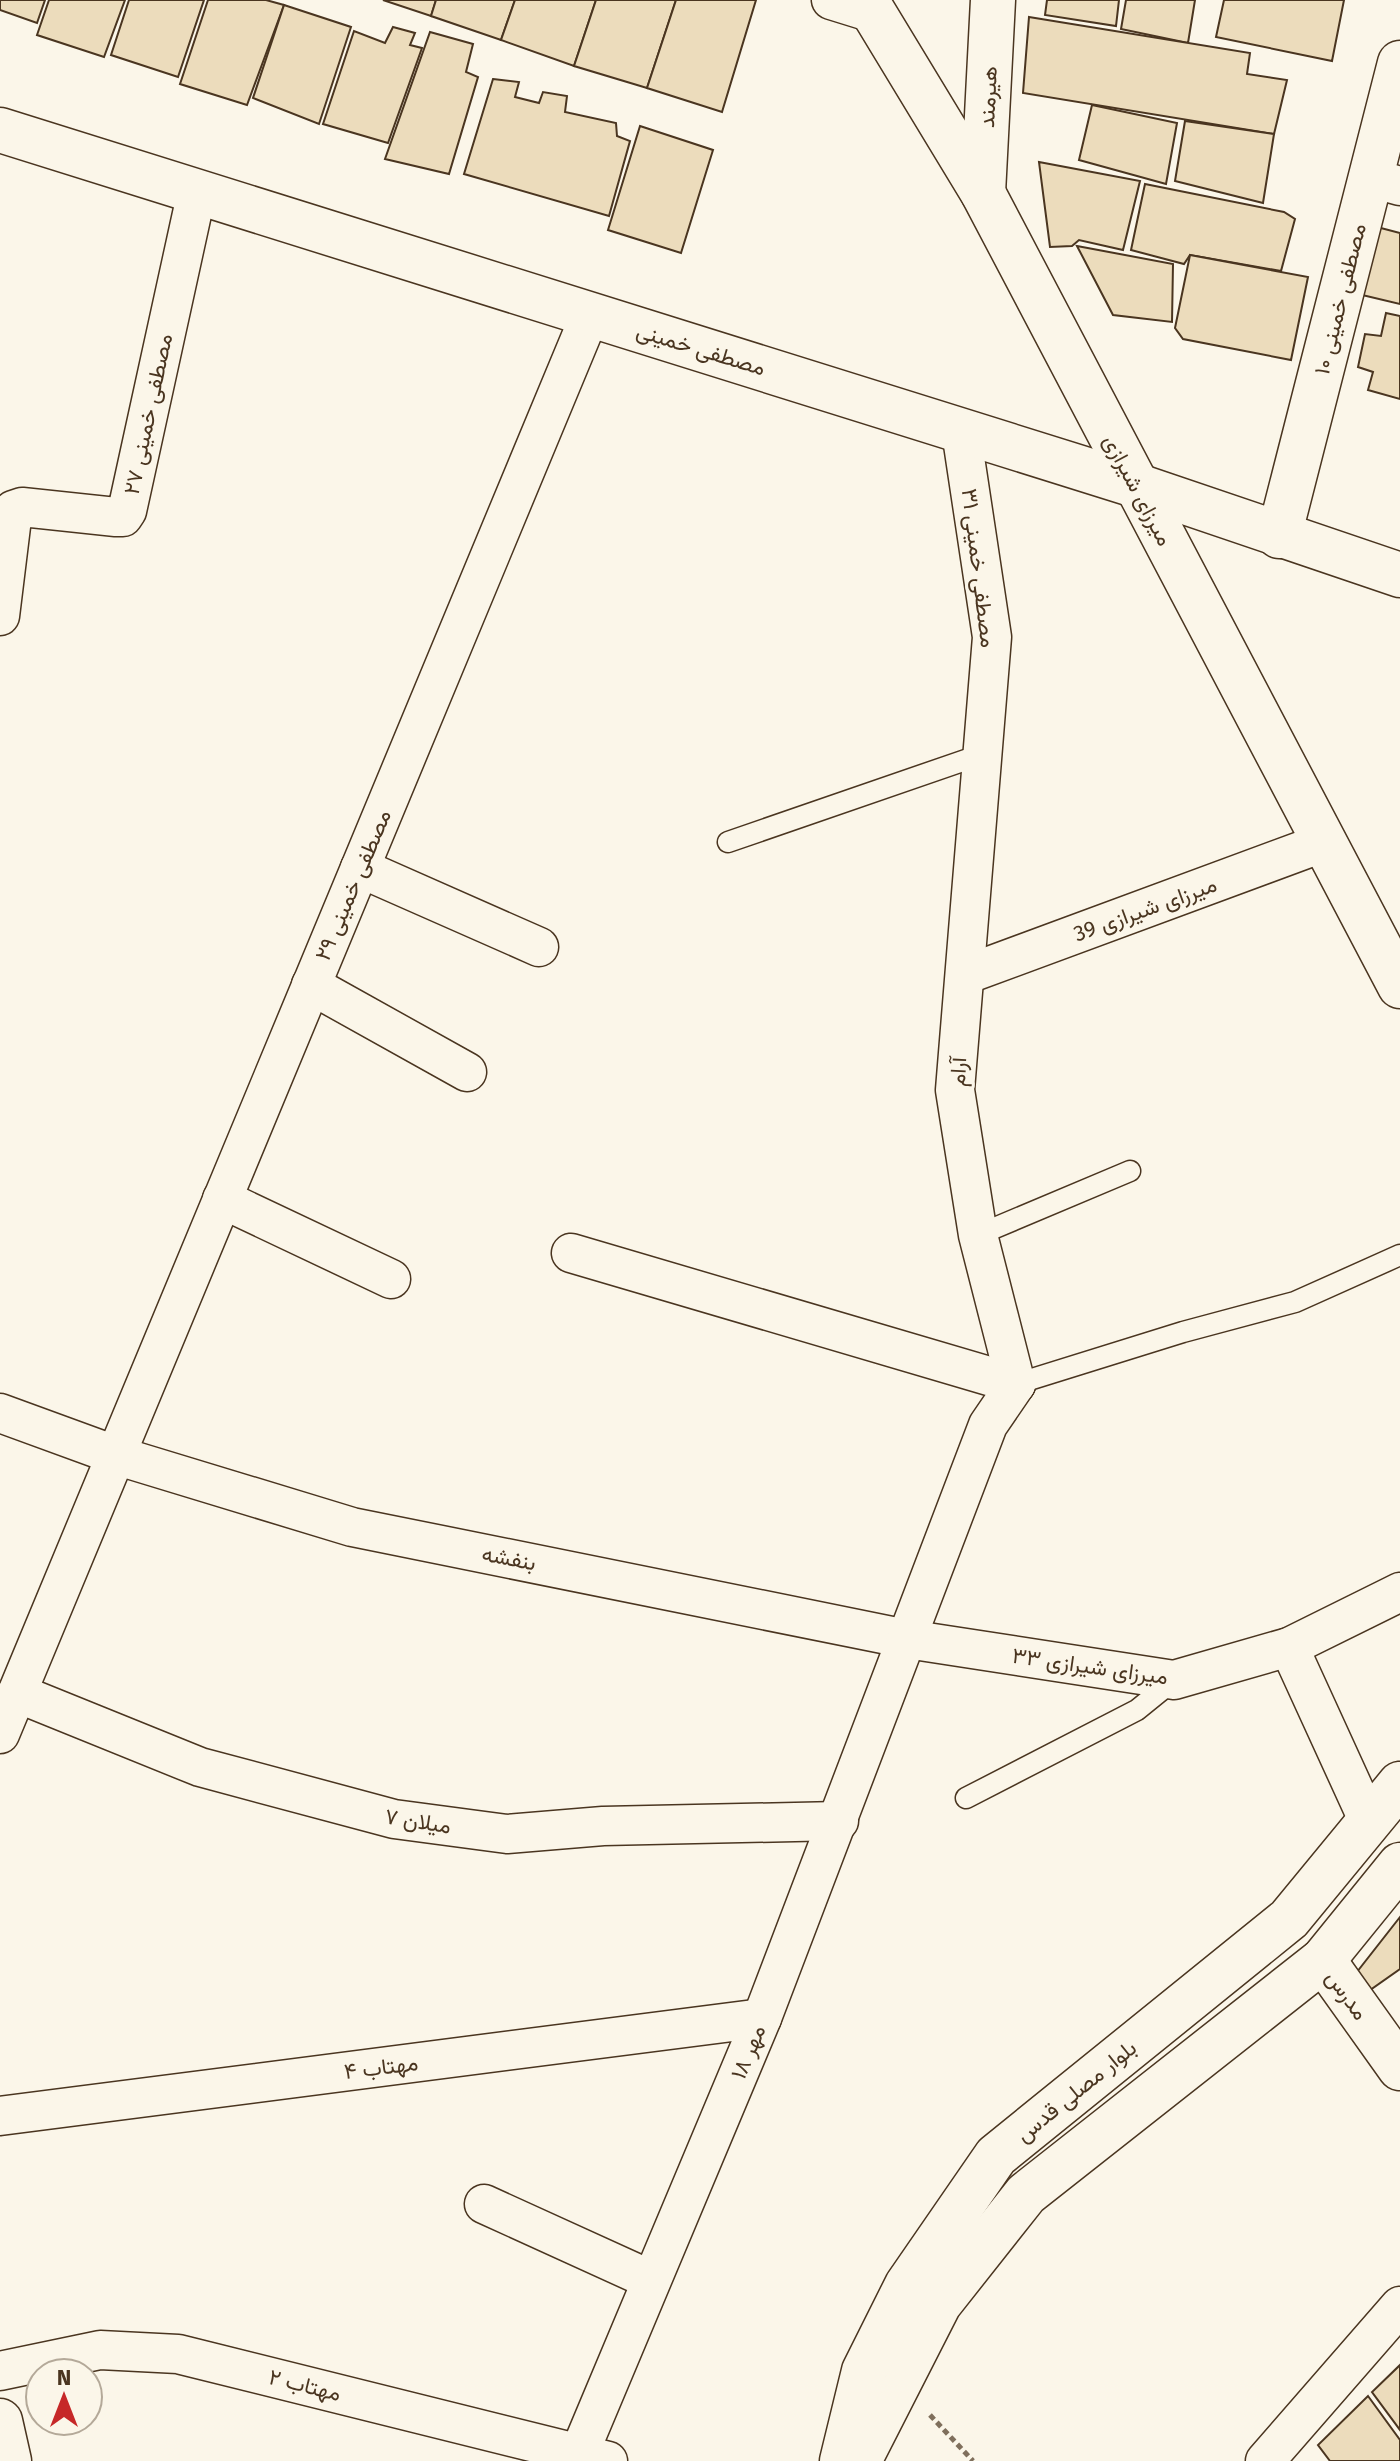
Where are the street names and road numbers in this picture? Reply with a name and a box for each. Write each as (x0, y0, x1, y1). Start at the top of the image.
street label: هیرمند (973, 66, 1003, 128)
street label: مصطفی خمینی ۱۰ (1308, 221, 1372, 377)
street label: مصطفی خمینی (633, 317, 769, 381)
street label: مصطفی خمینی ۲۷ (118, 331, 178, 497)
street label: میرزای شیرازی (1097, 430, 1179, 550)
street label: مصطفی خمینی ۳۱ (956, 487, 1002, 649)
street label: مصطفی خمینی ۲۹ (309, 805, 397, 965)
street label: میرزای شیرازی 39 (1070, 871, 1220, 947)
street label: آرام (944, 1055, 973, 1087)
street label: بنفشه (480, 1540, 538, 1576)
street label: میرزای شیرازی ۳۳ (1010, 1642, 1170, 1690)
street label: میلان ۷ (383, 1802, 453, 1840)
street label: مدرس (1320, 1965, 1374, 2025)
street label: مهر ۱۸ (725, 2021, 771, 2083)
street label: بلوار مصلی قدس (1010, 2034, 1142, 2148)
street label: مهتاب ۴ (342, 2049, 420, 2085)
street label: مهتاب ۲ (266, 2363, 344, 2407)

